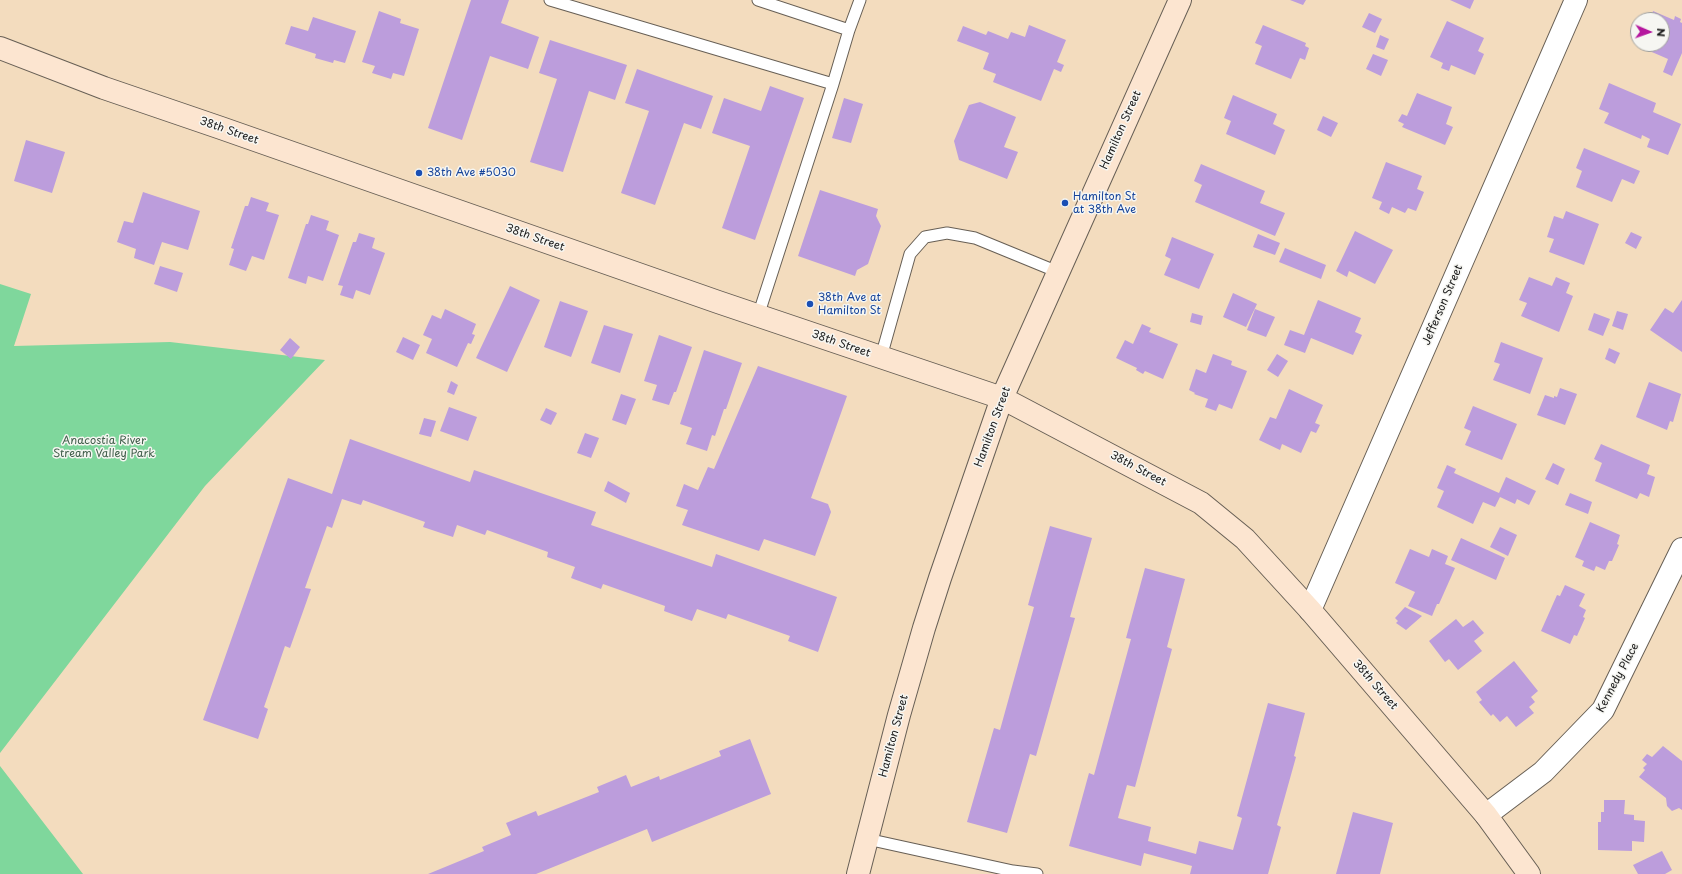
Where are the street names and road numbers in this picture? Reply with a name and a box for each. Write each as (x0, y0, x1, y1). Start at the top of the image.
street label: Hamilton Street (1098, 89, 1144, 171)
street label: 38th Street (198, 115, 260, 147)
street label: 38th Street (504, 222, 566, 254)
street label: Jefferson Street (1420, 263, 1466, 347)
street label: 38th Street (810, 328, 872, 360)
street label: Hamilton Street (972, 385, 1014, 469)
street label: 38th Street (1108, 449, 1168, 489)
street label: Kennedy Place (1594, 641, 1642, 715)
street label: 38th Street (1350, 657, 1400, 713)
street label: Hamilton Street (877, 693, 911, 779)

